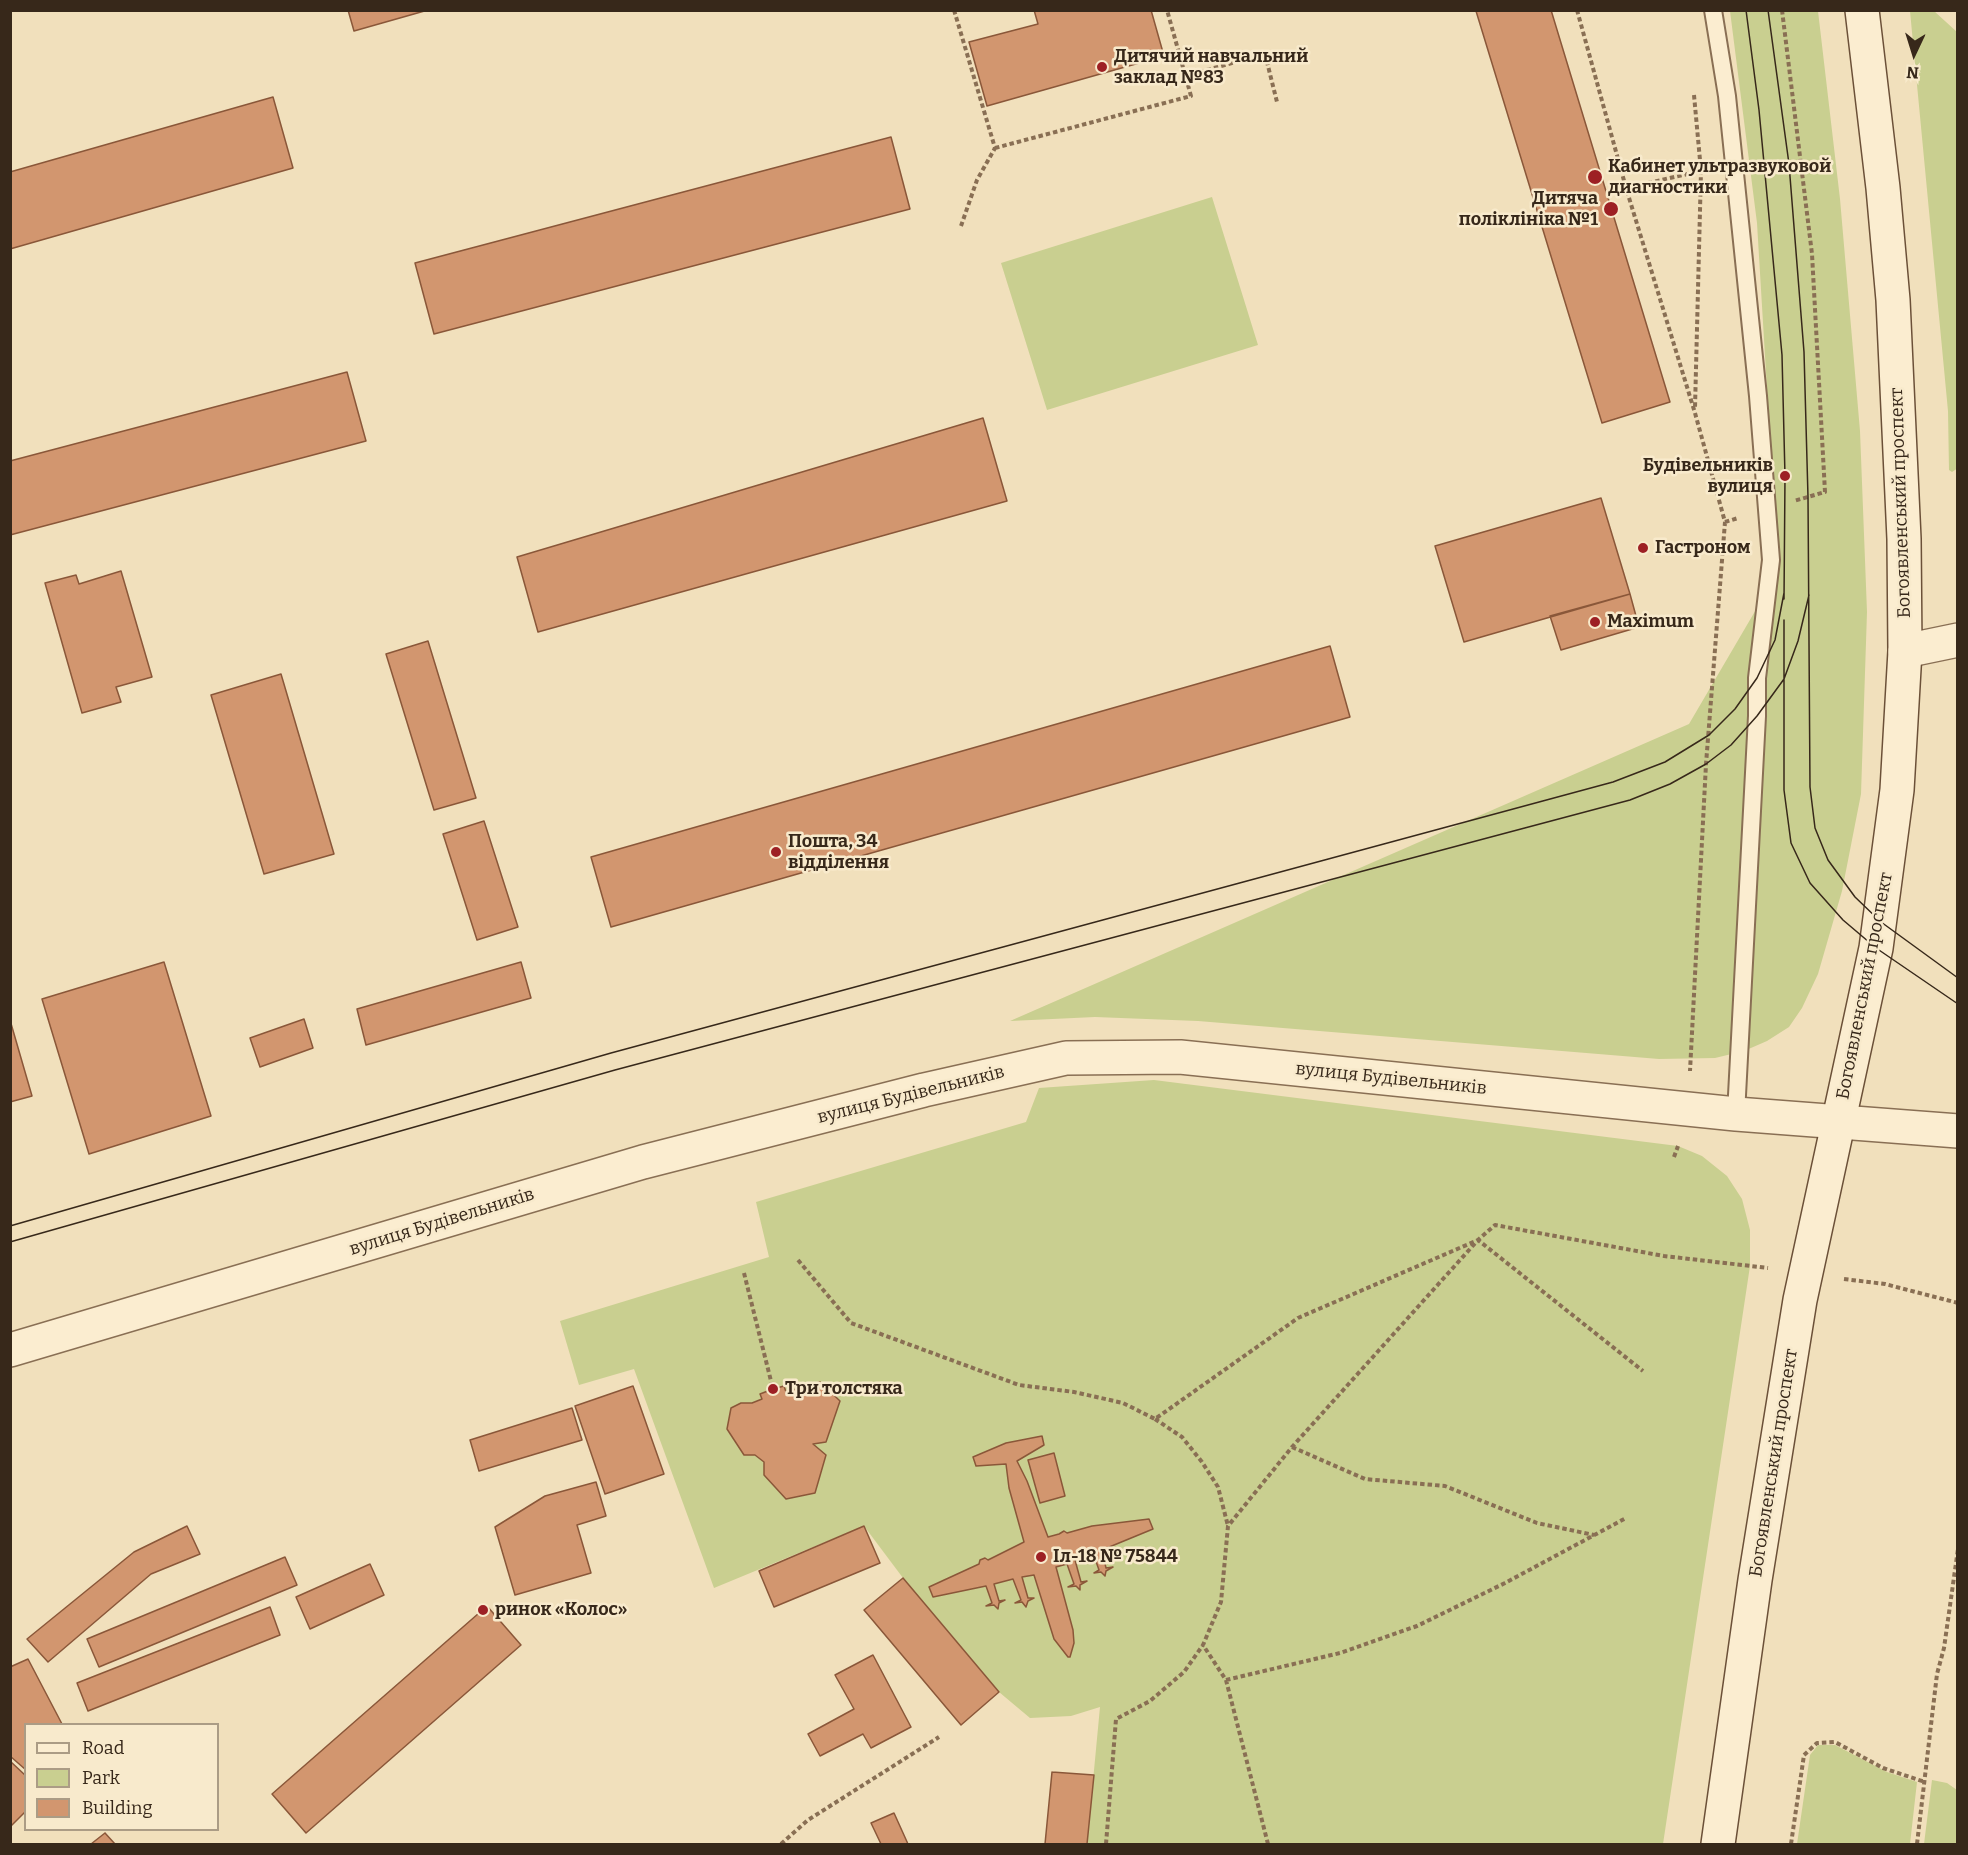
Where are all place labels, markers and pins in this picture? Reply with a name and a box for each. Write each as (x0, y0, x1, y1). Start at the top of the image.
place label: Дитячий навчальний заклад №83 (1114, 46, 1308, 88)
marker: Дитячий навчальний заклад №83 (1095, 60, 1109, 74)
place label: Кабинет ультразвуковой диагностики (1608, 156, 1831, 198)
marker: Кабинет ультразвуковой диагностики (1586, 168, 1604, 186)
place label: Дитяча поліклініка №1 (1459, 188, 1598, 230)
marker: Дитяча поліклініка №1 (1602, 200, 1620, 218)
place label: Будівельників вулиця (1643, 455, 1773, 498)
marker: Будівельників вулиця (1778, 469, 1792, 483)
place label: Гастроном (1655, 537, 1751, 559)
marker: Гастроном (1636, 541, 1650, 555)
place label: Maximum (1607, 611, 1694, 633)
marker: Maximum (1588, 615, 1602, 629)
place label: Пошта, 34 відділення (788, 831, 889, 874)
marker: Пошта, 34 відділення (769, 845, 783, 859)
place label: Три толстяка (785, 1378, 903, 1400)
marker: Три толстяка (766, 1382, 780, 1396)
place label: Іл-18 № 75844 (1053, 1546, 1178, 1568)
marker: Іл-18 № 75844 (1034, 1550, 1048, 1564)
place label: ринок «Колос» (495, 1599, 628, 1621)
marker: ринок «Колос» (476, 1603, 490, 1617)

